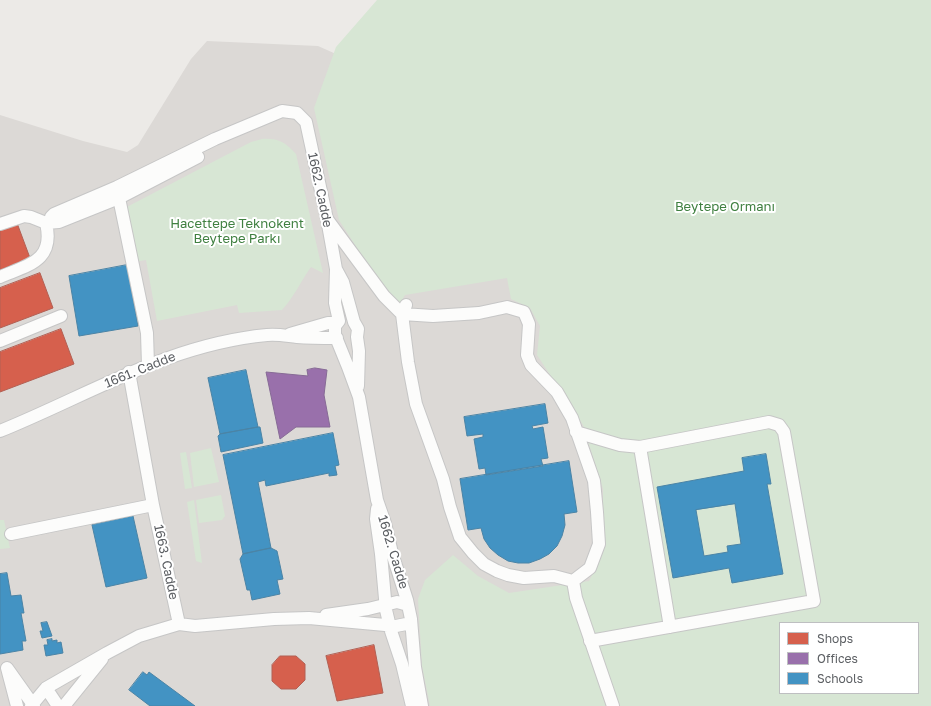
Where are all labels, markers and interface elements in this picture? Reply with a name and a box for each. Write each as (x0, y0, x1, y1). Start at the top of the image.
street label: 1662. Cadde (304, 151, 336, 229)
park label: Beytepe Ormanı (675, 199, 775, 215)
park label: Hacettepe Teknokent Beytepe Parkı (170, 216, 304, 247)
street label: 1661. Cadde (102, 349, 178, 391)
street label: 1662. Cadde (374, 513, 412, 591)
street label: 1663. Cadde (150, 523, 182, 601)
legend (779, 622, 919, 694)
text: Shops (817, 631, 853, 646)
text: Offices (817, 651, 858, 666)
text: Schools (817, 671, 863, 686)

